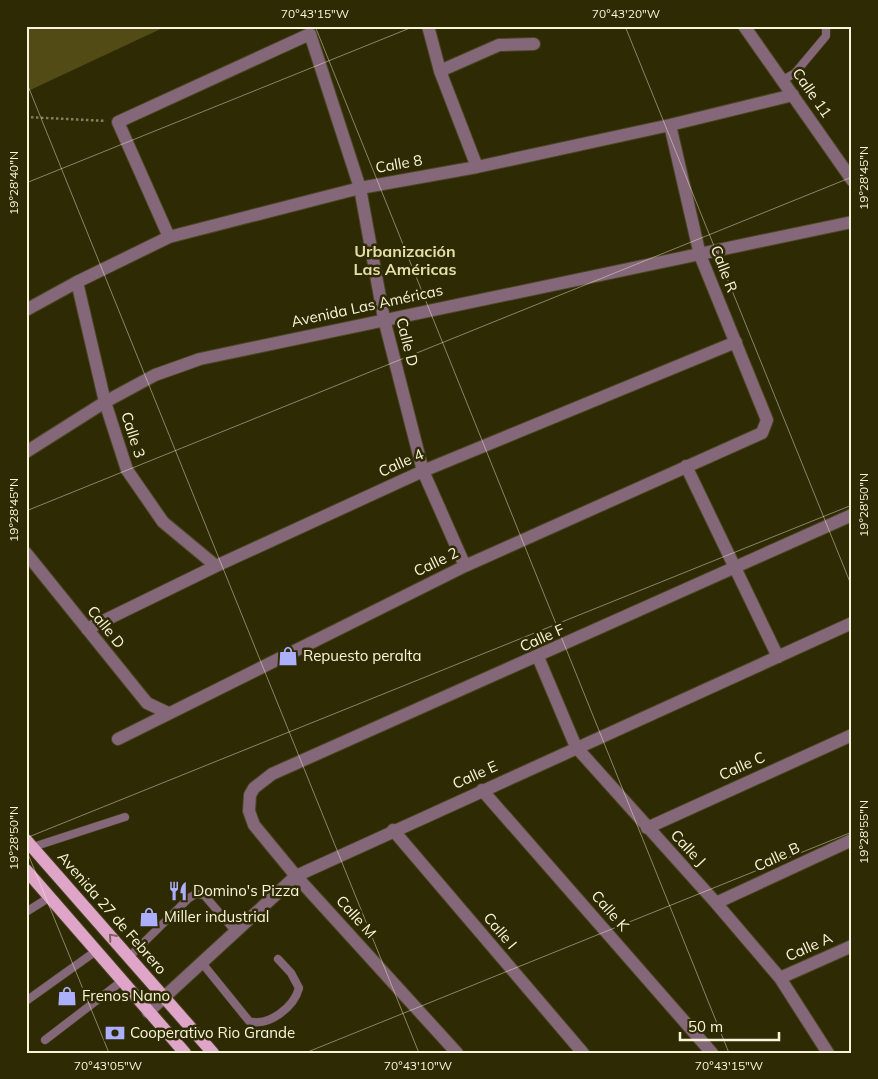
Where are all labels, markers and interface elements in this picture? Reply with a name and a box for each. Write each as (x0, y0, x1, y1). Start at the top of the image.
text: 70°43'15"W (281, 6, 349, 21)
text: 70°43'20"W (592, 6, 660, 21)
street label: Calle 11 (789, 64, 836, 121)
text: 19°28'45"N (856, 146, 871, 210)
street label: Calle 8 (374, 150, 424, 177)
text: 19°28'40"N (6, 151, 21, 215)
district label: Urbanización Las Américas (354, 241, 456, 279)
street label: Calle R (707, 243, 742, 295)
street label: Avenida Las Américas (289, 280, 444, 331)
street label: Calle D (392, 316, 423, 368)
street label: Calle 3 (117, 409, 150, 460)
street label: Calle 4 (375, 444, 426, 481)
text: 19°28'50"N (856, 473, 871, 537)
text: 19°28'45"N (6, 478, 21, 542)
street label: Calle 2 (410, 543, 461, 580)
street label: Calle D (83, 601, 129, 652)
street label: Calle F (517, 619, 567, 656)
shop icon: Repuesto peralta (277, 645, 299, 667)
place label: Repuesto peralta (303, 646, 422, 665)
street label: Calle C (716, 747, 768, 784)
street label: Calle E (449, 756, 500, 793)
text: 19°28'55"N (856, 800, 871, 864)
text: 19°28'50"N (6, 806, 21, 870)
street label: Calle J (667, 825, 710, 870)
street label: Calle B (751, 838, 803, 875)
street label: Avenida 27 de Febrero (54, 847, 171, 978)
restaurant icon: Domino's Pizza (167, 880, 189, 902)
place label: Domino's Pizza (193, 881, 299, 900)
street label: Calle K (588, 886, 634, 935)
street label: Calle M (332, 891, 381, 942)
shop icon: Miller industrial (138, 906, 160, 928)
place label: Miller industrial (164, 907, 269, 926)
street label: Calle I (480, 908, 521, 953)
street label: Calle A (782, 928, 835, 965)
one-way arrow (108, 934, 117, 943)
shop icon: Frenos Nano (56, 985, 78, 1007)
place label: Frenos Nano (82, 986, 170, 1005)
scale bar (680, 1009, 779, 1041)
text: 50 m (688, 1017, 723, 1036)
bank icon: Cooperativo Rio Grande (104, 1022, 126, 1044)
place label: Cooperativo Rio Grande (130, 1023, 295, 1042)
text: 70°43'05"W (74, 1058, 142, 1073)
text: 70°43'10"W (384, 1058, 452, 1073)
text: 70°43'15"W (695, 1058, 763, 1073)

